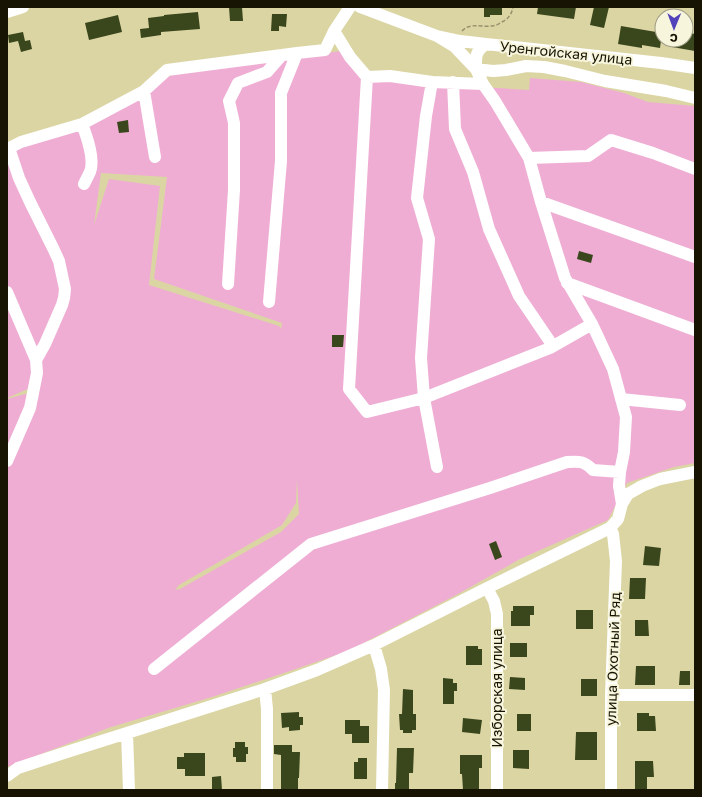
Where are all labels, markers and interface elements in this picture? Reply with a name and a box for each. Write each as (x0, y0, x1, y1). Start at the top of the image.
north arrow (654, 8, 694, 48)
text: С (670, 32, 678, 45)
street label: Уренгойская улица (499, 37, 633, 68)
street label: улица Охотный Ряд (602, 591, 623, 726)
street label: Изборская улица (488, 628, 505, 748)

